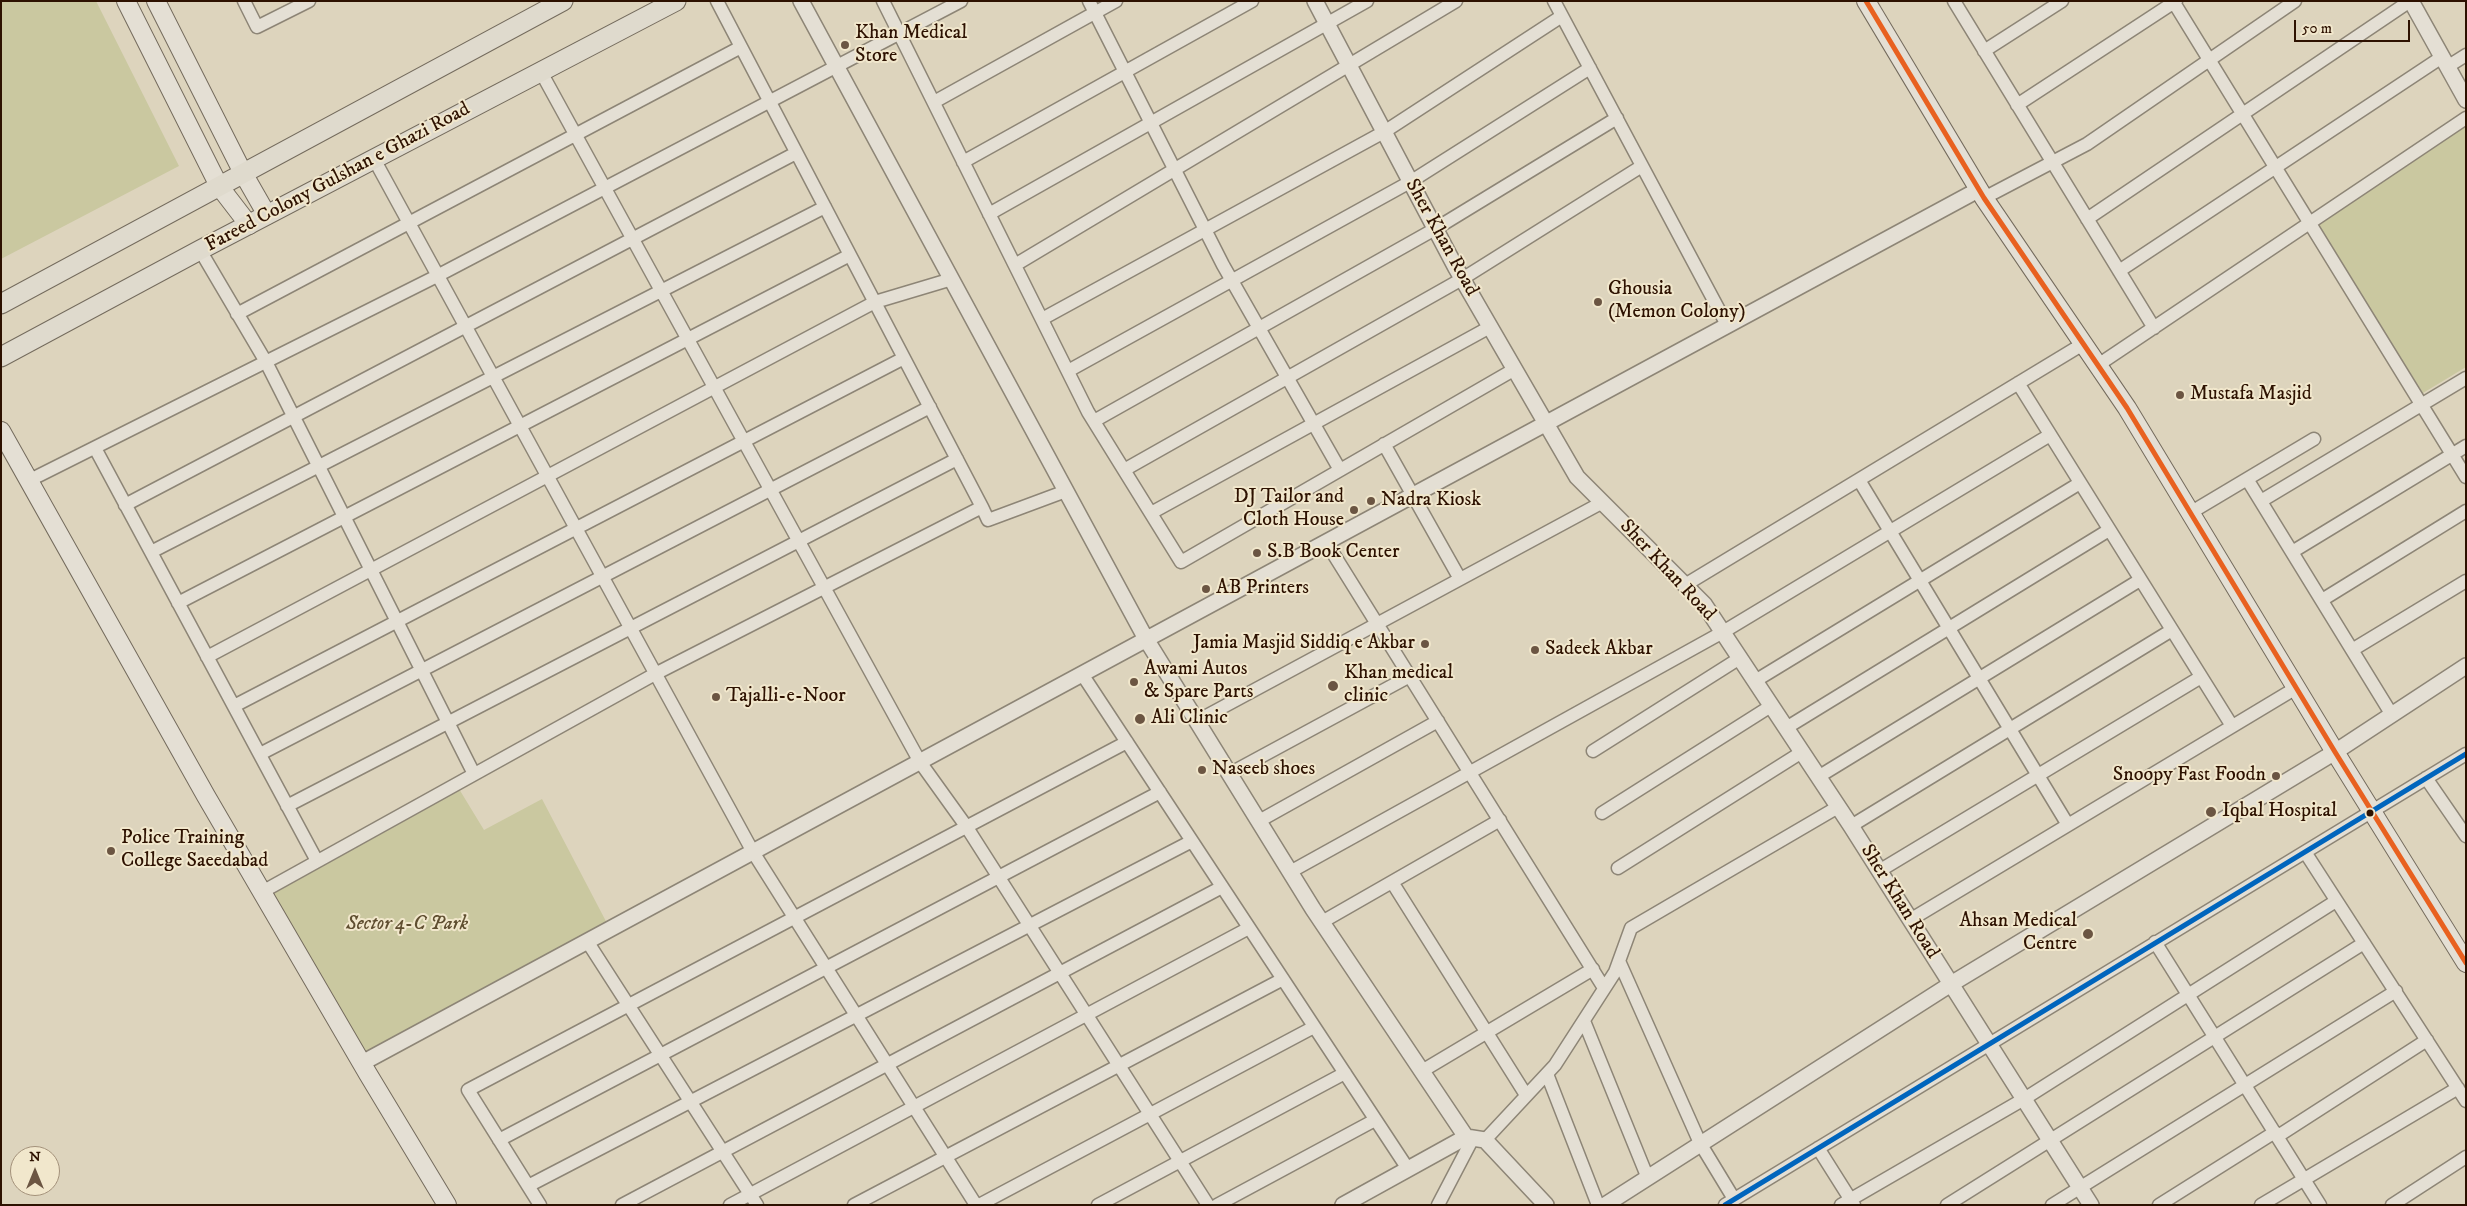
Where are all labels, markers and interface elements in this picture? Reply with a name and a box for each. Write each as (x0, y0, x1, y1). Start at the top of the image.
scale bar (2297, 10, 2413, 42)
text: 50 m (2302, 19, 2332, 38)
place label: Khan Medical Store (855, 22, 967, 69)
marker: Khan Medical Store (839, 39, 851, 51)
street label: Fareed Colony Gulshan e Ghazi Road (202, 98, 474, 258)
street label: Sher Khan Road (1399, 175, 1483, 301)
place label: Ghousia (Memon Colony) (1608, 278, 1745, 325)
marker: Ghousia (Memon Colony) (1592, 296, 1604, 308)
place label: Mustafa Masjid (2190, 383, 2312, 407)
marker: Mustafa Masjid (2174, 389, 2186, 401)
place label: DJ Tailor and Cloth House (1234, 486, 1344, 533)
place label: Nadra Kiosk (1381, 489, 1481, 513)
marker: Nadra Kiosk (1365, 495, 1377, 507)
marker: DJ Tailor and Cloth House (1348, 504, 1360, 516)
street label: Sher Khan Road (1614, 515, 1720, 627)
place label: S.B Book Center (1267, 541, 1399, 565)
marker: S.B Book Center (1251, 547, 1263, 559)
place label: AB Printers (1216, 577, 1309, 601)
marker: AB Printers (1200, 583, 1212, 595)
place label: Jamia Masjid Siddiq e Akbar (1193, 632, 1415, 656)
marker: Jamia Masjid Siddiq e Akbar (1419, 638, 1431, 650)
place label: Sadeek Akbar (1545, 638, 1653, 662)
marker: Sadeek Akbar (1529, 644, 1541, 656)
place label: Awami Autos & Spare Parts (1144, 658, 1253, 705)
place label: Khan medical clinic (1344, 662, 1453, 709)
marker: Awami Autos & Spare Parts (1128, 676, 1140, 688)
marker: Khan medical clinic (1326, 679, 1340, 693)
place label: Tajalli-e-Noor (726, 685, 846, 709)
marker: Tajalli-e-Noor (710, 691, 722, 703)
place label: Ali Clinic (1151, 707, 1228, 731)
marker: Ali Clinic (1133, 712, 1147, 726)
place label: Naseeb shoes (1212, 758, 1315, 782)
marker: Naseeb shoes (1196, 764, 1208, 776)
place label: Snoopy Fast Foodn (2113, 764, 2266, 788)
marker: Snoopy Fast Foodn (2270, 770, 2282, 782)
place label: Iqbal Hospital (2222, 800, 2337, 824)
marker: Iqbal Hospital (2204, 805, 2218, 819)
unlabelled marker (2365, 808, 2375, 818)
place label: Police Training College Saeedabad (121, 827, 268, 874)
street label: Sher Khan Road (1854, 840, 1944, 964)
marker: Police Training College Saeedabad (105, 845, 117, 857)
place label: Ahsan Medical Centre (1959, 910, 2077, 957)
park label: Sector 4-C Park (346, 913, 468, 937)
marker: Ahsan Medical Centre (2081, 927, 2095, 941)
north arrow (10, 1146, 60, 1196)
text: N (29, 1148, 41, 1166)

